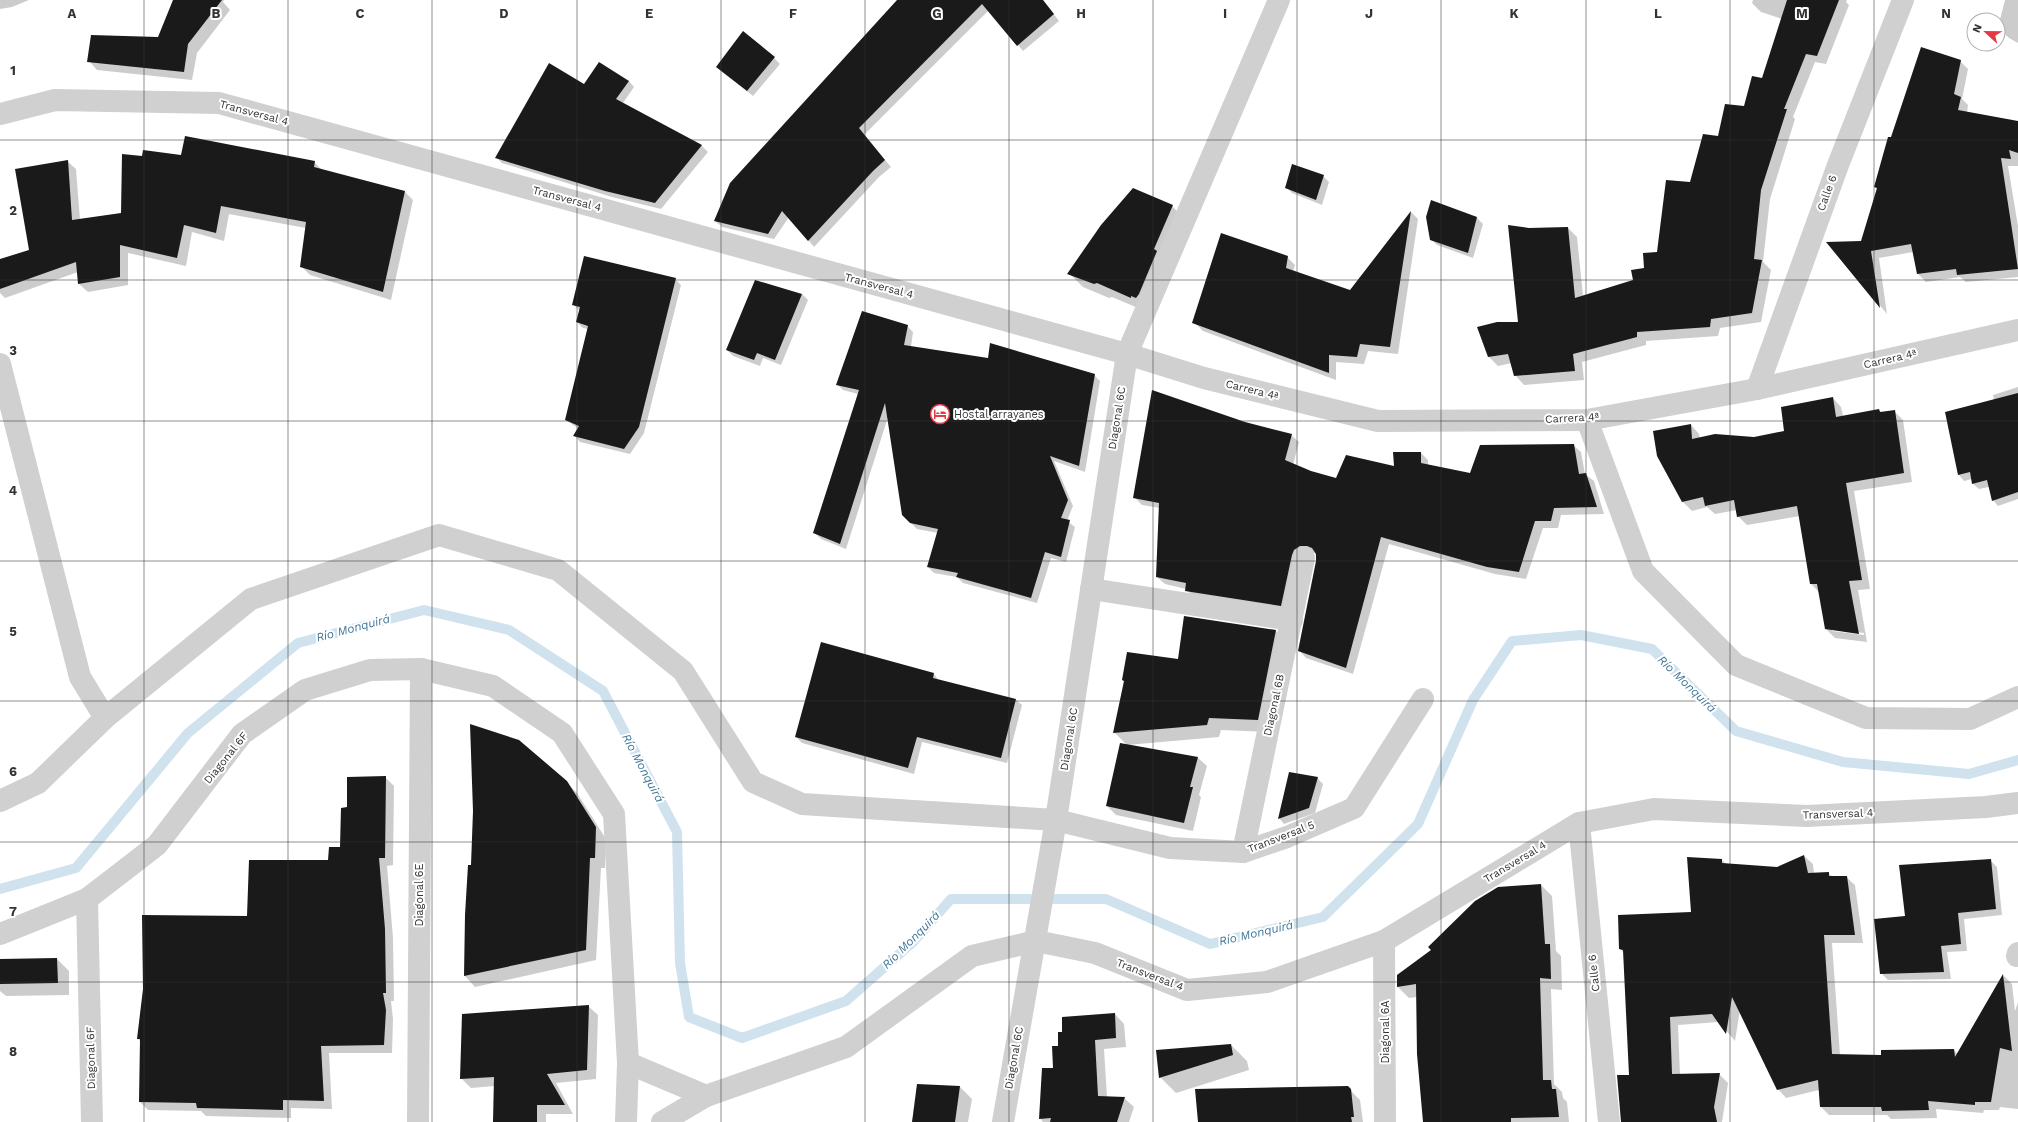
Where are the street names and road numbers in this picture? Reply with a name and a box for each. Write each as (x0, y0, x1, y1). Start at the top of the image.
street label: Transversal 4 (218, 98, 290, 128)
street label: Calle 6 (1815, 173, 1840, 213)
street label: Transversal 4 (531, 184, 603, 214)
street label: Transversal 4 (843, 271, 915, 301)
street label: Carrera 4ª (1862, 346, 1918, 371)
street label: Carrera 4ª (1224, 377, 1280, 403)
street label: Diagonal 6C (1106, 385, 1128, 450)
street label: Carrera 4ª (1545, 410, 1600, 426)
street label: Diagonal 6B (1261, 673, 1287, 737)
street label: Diagonal 6C (1058, 706, 1080, 771)
street label: Diagonal 6F (201, 729, 251, 786)
street label: Transversal 4 (1802, 806, 1874, 822)
street label: Transversal 5 (1246, 818, 1316, 856)
street label: Transversal 4 (1481, 838, 1549, 886)
street label: Diagonal 6E (413, 864, 426, 926)
street label: Calle 6 (1586, 953, 1602, 992)
street label: Transversal 4 (1115, 956, 1186, 994)
street label: Diagonal 6A (1379, 1000, 1392, 1064)
street label: Diagonal 6C (1002, 1025, 1026, 1090)
street label: Diagonal 6F (84, 1026, 98, 1089)

